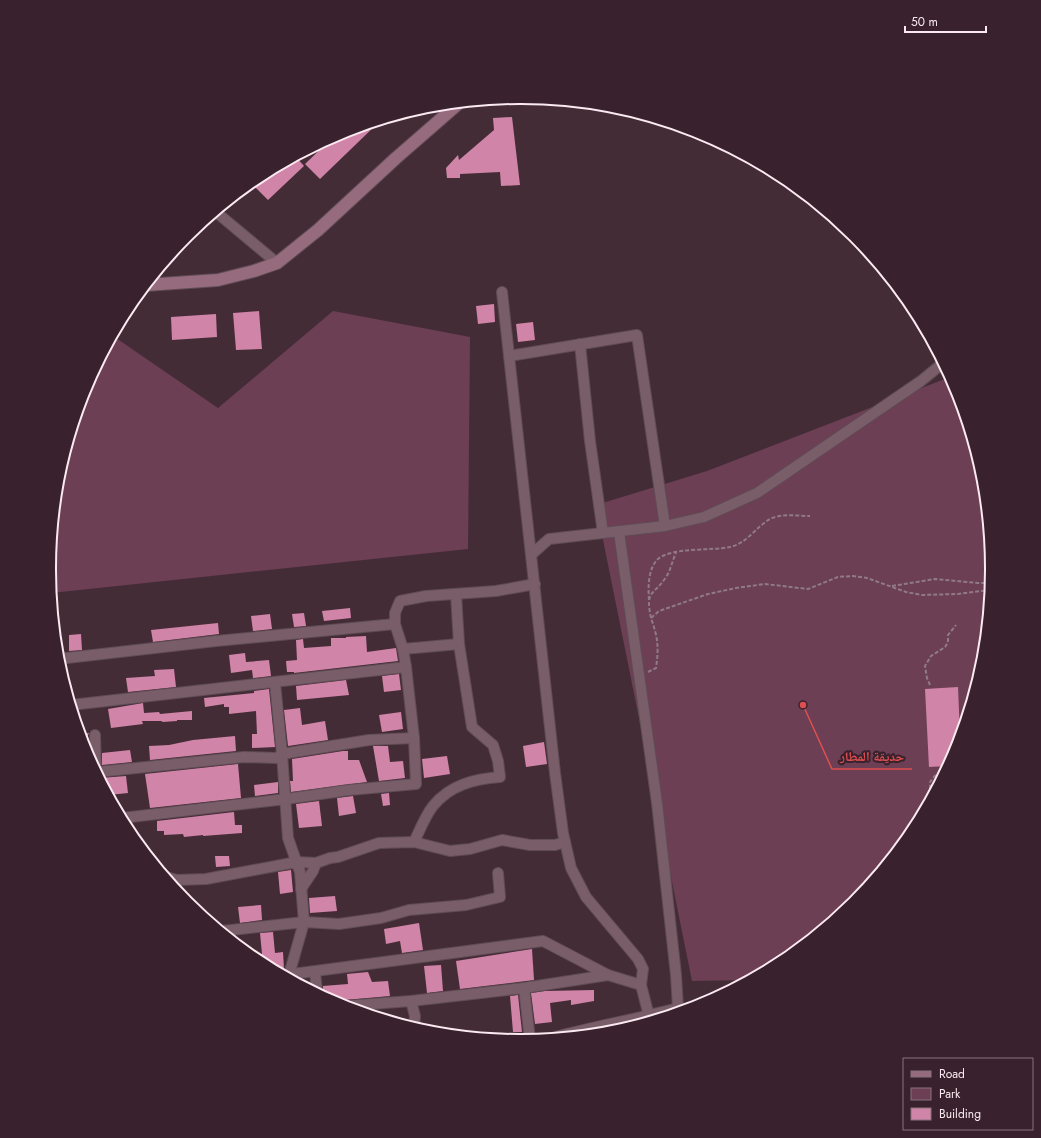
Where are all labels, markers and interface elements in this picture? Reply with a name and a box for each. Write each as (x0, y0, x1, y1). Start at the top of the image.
scale bar (905, 8, 986, 34)
text: 50 m (911, 13, 938, 31)
callout: حديقة المطار (832, 744, 912, 769)
text: حديقة المطار (839, 747, 904, 766)
legend (903, 1058, 1033, 1130)
text: Road (939, 1065, 965, 1083)
text: Park (939, 1085, 961, 1103)
text: Building (939, 1105, 981, 1123)

